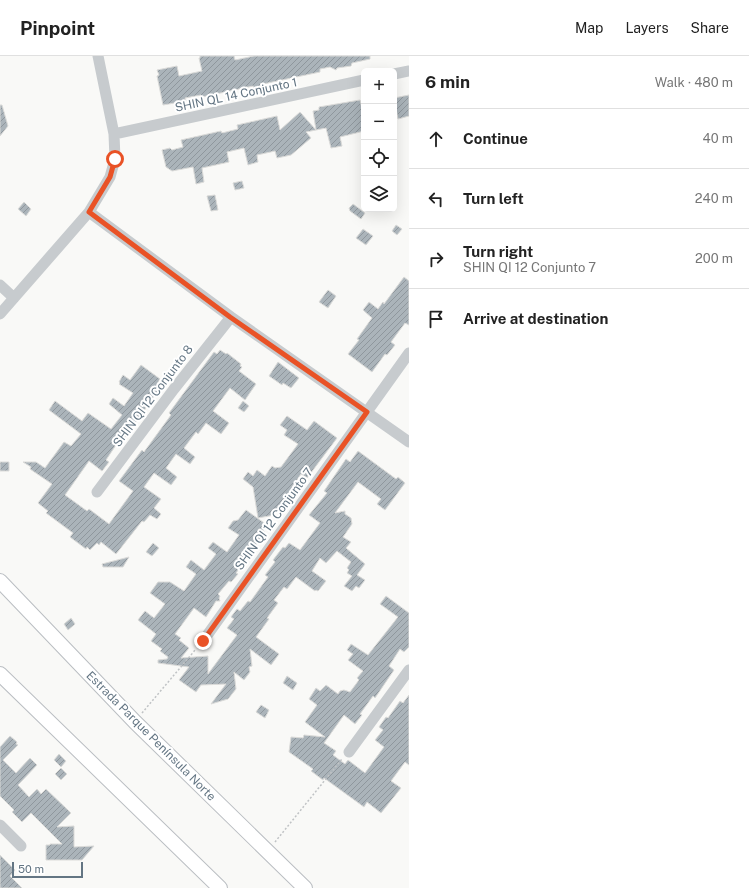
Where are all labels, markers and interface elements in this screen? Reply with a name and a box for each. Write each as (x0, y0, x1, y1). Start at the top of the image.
text: Pinpoint (20, 17, 95, 39)
text: Map (575, 20, 603, 36)
text: Layers (625, 20, 669, 36)
text: Share (691, 20, 729, 36)
map controls (361, 68, 397, 212)
button: + (361, 68, 397, 104)
text: 6 min (425, 72, 470, 92)
street label: SHIN QL 14 Conjunto 1 (174, 75, 298, 115)
text: Walk · 480 m (655, 75, 733, 90)
button: − (361, 104, 397, 140)
icon: ahead (425, 128, 447, 150)
text: Continue (463, 130, 528, 147)
text: 40 m (702, 131, 733, 146)
button: locate (361, 140, 397, 176)
route start (106, 150, 124, 168)
button: layers (361, 176, 397, 212)
icon: left (425, 188, 447, 210)
text: Turn left (463, 190, 524, 207)
text: 240 m (695, 191, 733, 206)
text: Turn right (463, 243, 533, 260)
icon: right (425, 248, 447, 270)
text: 200 m (695, 251, 733, 266)
text: SHIN QI 12 Conjunto 7 (463, 260, 596, 275)
icon: arrive (425, 308, 447, 330)
text: Arrive at destination (463, 310, 608, 327)
street label: SHIN QI 12 Conjunto 8 (110, 342, 196, 450)
street label: SHIN QI 12 Conjunto 7 (232, 465, 316, 573)
route end (194, 632, 212, 650)
street label: Estrada Parque Península Norte (83, 668, 219, 804)
scale bar (12, 860, 83, 879)
text: 50 m (18, 863, 44, 875)

